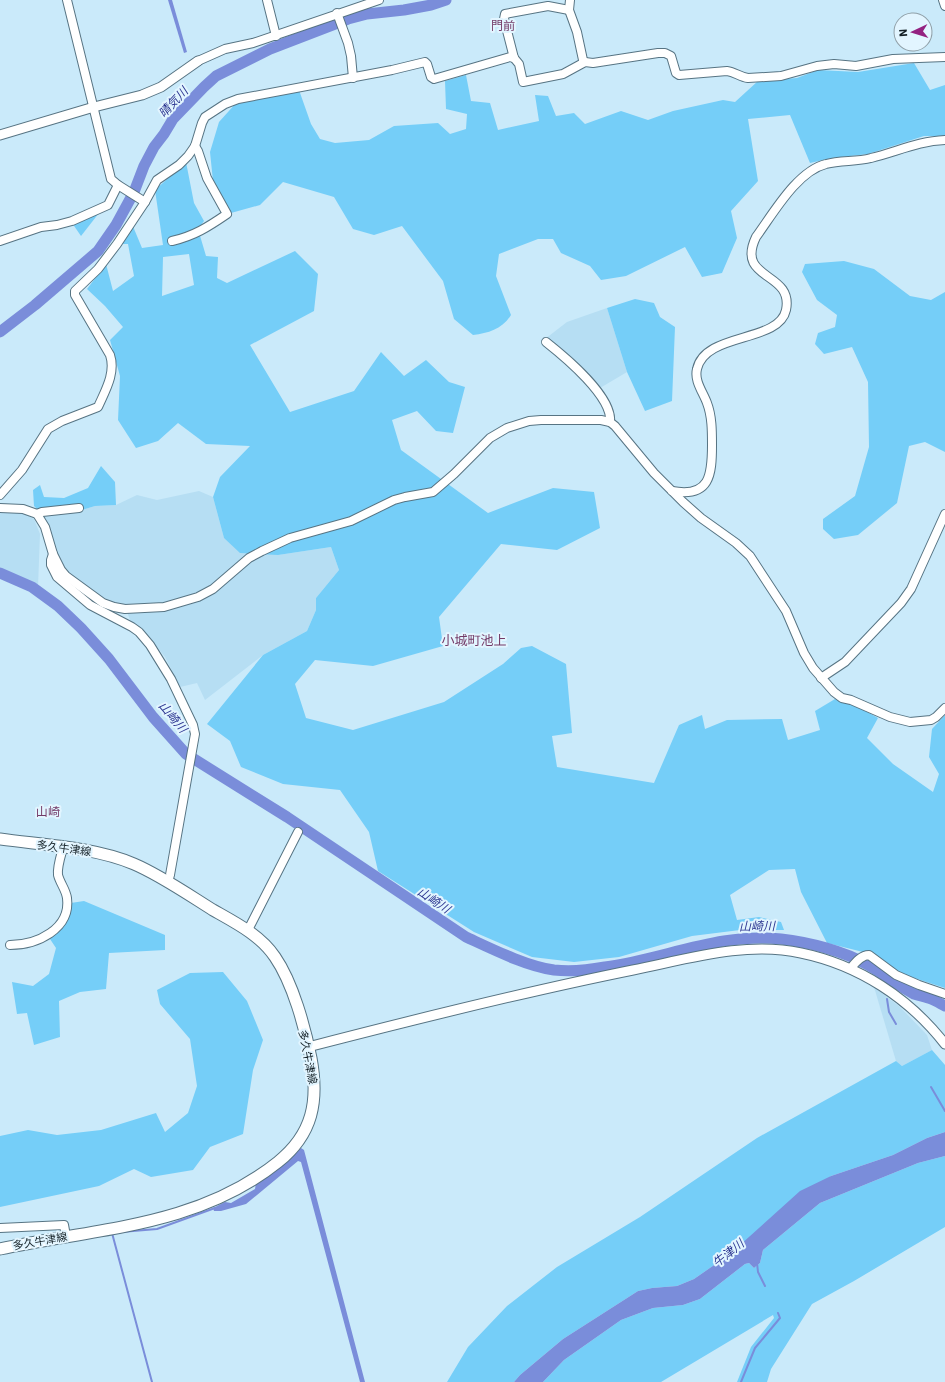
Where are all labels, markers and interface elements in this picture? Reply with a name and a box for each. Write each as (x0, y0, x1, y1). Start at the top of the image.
north arrow (893, 12, 933, 52)
district label: 門前 (491, 18, 515, 33)
text: N (896, 28, 910, 37)
water label: 晴気川 (155, 82, 192, 120)
district label: 小城町池上 (441, 632, 507, 649)
water label: 山崎川 (156, 698, 192, 737)
district label: 山崎 (36, 804, 60, 819)
street label: 多久牛津線 (36, 837, 92, 859)
water label: 山崎川 (415, 884, 455, 917)
water label: 山崎川 (739, 918, 777, 934)
street label: 多久牛津線 (296, 1029, 320, 1085)
street label: 多久牛津線 (12, 1229, 68, 1253)
water label: 牛津川 (709, 1235, 748, 1270)

